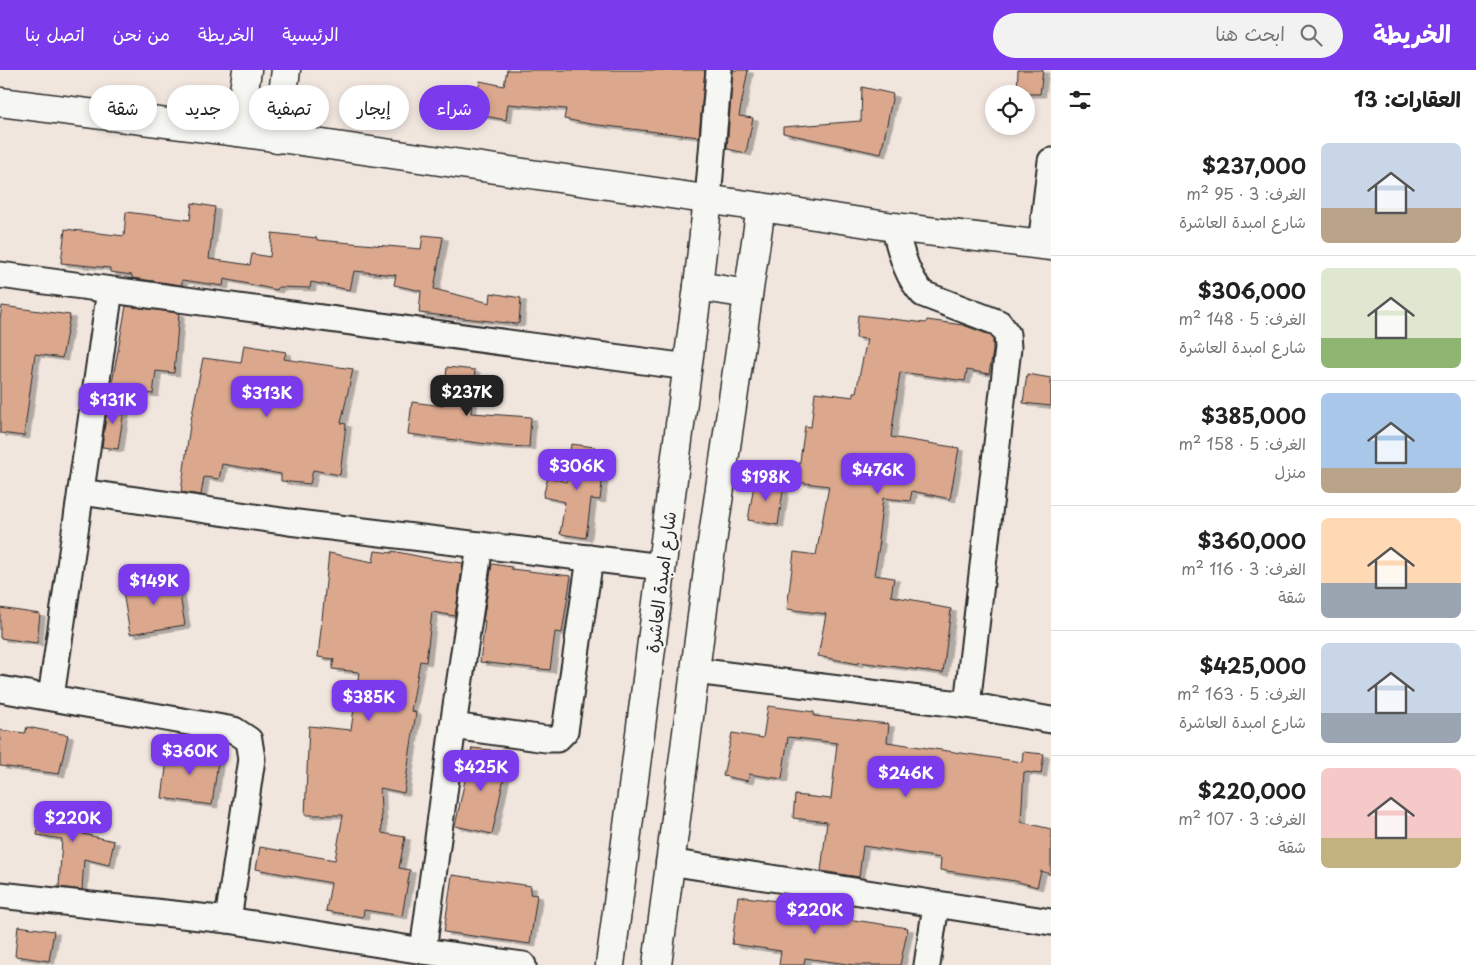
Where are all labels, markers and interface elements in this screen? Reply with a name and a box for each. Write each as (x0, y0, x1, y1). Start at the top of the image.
search box (993, 13, 1343, 58)
text: الخريطة (1373, 15, 1451, 51)
text: ابحث هنا (1215, 19, 1285, 47)
text: اتصل بنا (25, 20, 85, 47)
text: من نحن (113, 20, 170, 47)
text: الخريطة (198, 20, 254, 47)
text: الرئيسية (282, 20, 339, 47)
icon: search (1297, 21, 1325, 49)
text: العقارات: 13 (1354, 82, 1461, 114)
chip: شقة (89, 85, 157, 130)
chip: جديد (167, 85, 239, 130)
chip: تصفية (249, 85, 329, 130)
chip: إيجار (339, 85, 409, 130)
chip: شراء (419, 85, 490, 130)
map controls (985, 85, 1035, 135)
button: locate (985, 85, 1035, 135)
icon: filters (1066, 86, 1094, 114)
text: $237,000 (1202, 149, 1306, 181)
icon: home (1361, 163, 1421, 223)
text: الغرف: 3 · 95 m² (1186, 181, 1306, 205)
text: شارع امبدة العاشرة (1179, 209, 1306, 233)
text: $306,000 (1198, 274, 1306, 306)
icon: home (1361, 288, 1421, 348)
text: الغرف: 5 · 148 m² (1178, 306, 1306, 330)
text: شارع امبدة العاشرة (1179, 334, 1306, 358)
pin: $237K (432, 374, 502, 417)
pin: $313K (232, 376, 302, 418)
text: $237K (441, 379, 493, 403)
text: $313K (242, 380, 292, 404)
pin: $131K (78, 382, 148, 425)
text: $131K (90, 387, 136, 411)
text: $385,000 (1201, 399, 1306, 431)
icon: home (1361, 413, 1421, 473)
text: الغرف: 5 · 158 m² (1179, 431, 1306, 455)
pin: $306K (542, 448, 612, 491)
pin: $476K (843, 452, 913, 495)
text: $306K (549, 453, 605, 477)
text: $476K (852, 457, 904, 481)
text: منزل (1274, 459, 1306, 483)
pin: $198K (731, 460, 801, 502)
text: $198K (742, 464, 790, 488)
street label: شارع امبدة العاشرة (638, 510, 682, 654)
text: $360,000 (1198, 524, 1306, 556)
icon: home (1361, 538, 1421, 598)
text: الغرف: 3 · 116 m² (1181, 556, 1306, 580)
pin: $149K (119, 564, 189, 606)
text: $149K (129, 568, 179, 592)
text: شقة (1278, 584, 1306, 608)
text: $425,000 (1200, 649, 1306, 681)
icon: home (1361, 663, 1421, 723)
pin: $385K (334, 680, 404, 722)
text: الغرف: 5 · 163 m² (1177, 681, 1306, 705)
text: $385K (343, 684, 395, 708)
text: شارع امبدة العاشرة (1179, 709, 1306, 733)
pin: $360K (155, 734, 225, 776)
text: $360K (162, 738, 218, 762)
pin: $425K (446, 750, 516, 792)
text: $425K (454, 754, 508, 778)
pin: $246K (871, 756, 941, 798)
text: $246K (878, 760, 934, 784)
text: $220,000 (1198, 774, 1306, 806)
icon: home (1361, 788, 1421, 848)
pin: $220K (38, 800, 108, 843)
text: $220K (45, 805, 101, 829)
text: الغرف: 3 · 107 m² (1178, 806, 1306, 830)
text: شقة (1278, 834, 1306, 858)
pin: $220K (780, 892, 850, 935)
text: $220K (787, 897, 843, 921)

